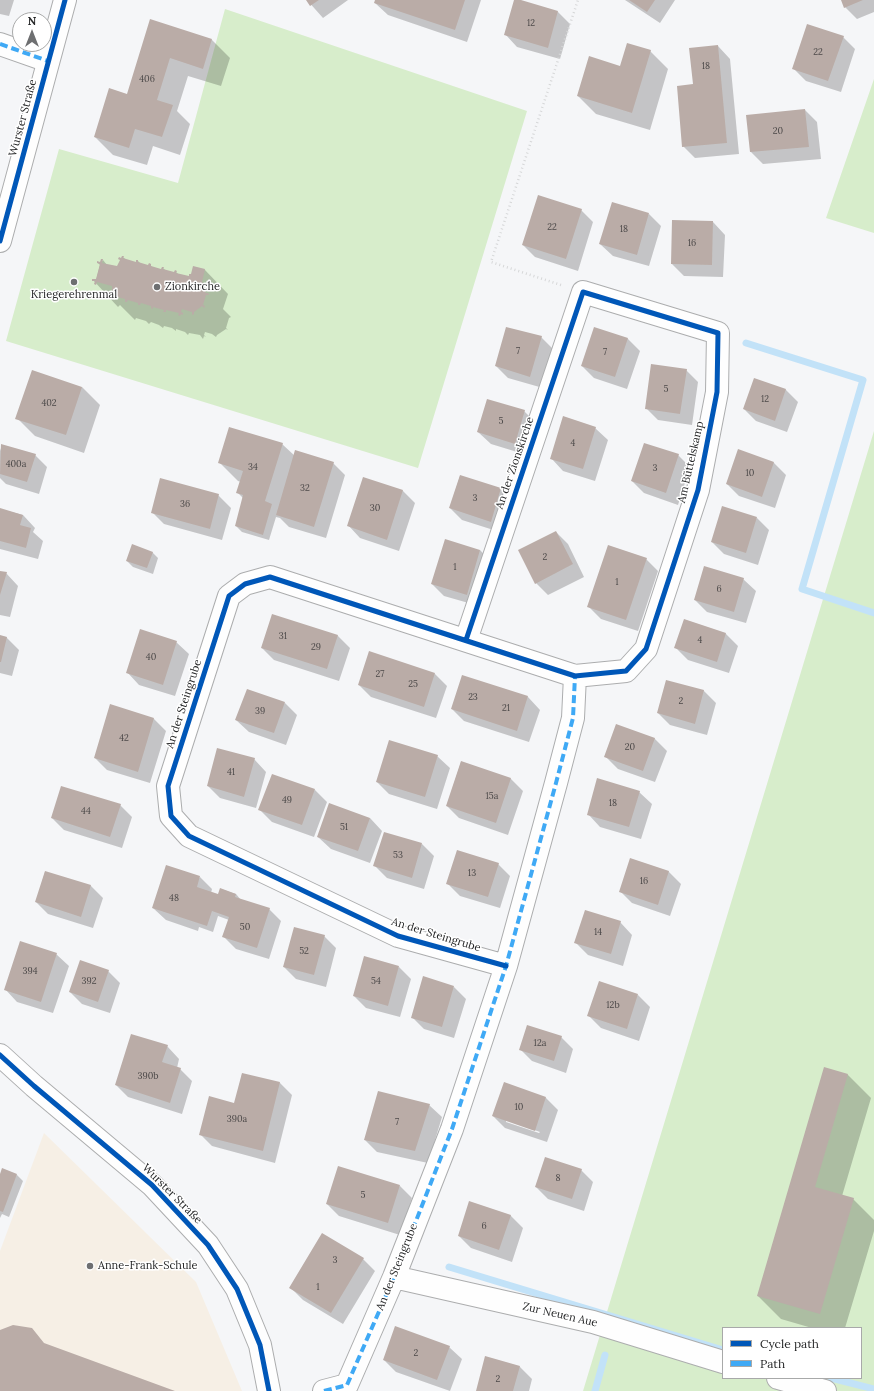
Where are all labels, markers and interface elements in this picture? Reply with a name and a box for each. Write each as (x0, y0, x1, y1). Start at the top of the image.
north arrow (12, 12, 52, 52)
text: N (28, 14, 36, 28)
house number: 12 (527, 18, 535, 28)
house number: 22 (813, 47, 823, 57)
house number: 18 (702, 61, 710, 71)
house number: 406 (139, 74, 155, 84)
street label: Wurster Straße (6, 78, 40, 158)
house number: 20 (773, 126, 783, 136)
house number: 22 (547, 222, 557, 232)
house number: 18 (620, 224, 628, 234)
house number: 16 (688, 238, 696, 248)
marker: Kriegerehrenmal (69, 277, 79, 287)
place label: Zionkirche (165, 280, 220, 294)
marker: Zionkirche (152, 282, 162, 292)
place label: Kriegerehrenmal (31, 288, 117, 302)
house number: 7 (516, 346, 520, 356)
house number: 7 (603, 347, 607, 357)
house number: 5 (664, 384, 668, 394)
house number: 12 (761, 394, 769, 404)
house number: 402 (41, 398, 57, 408)
street label: An der Zionskirche (493, 415, 537, 511)
house number: 5 (499, 416, 503, 426)
street label: Am Büttelskamp (675, 420, 707, 504)
house number: 4 (571, 438, 575, 448)
house number: 400a (6, 459, 26, 469)
house number: 34 (248, 462, 258, 472)
house number: 3 (652, 463, 658, 473)
house number: 10 (746, 468, 754, 478)
house number: 32 (300, 483, 310, 493)
house number: 3 (472, 493, 478, 503)
house number: 36 (180, 499, 190, 509)
house number: 30 (370, 503, 380, 513)
house number: 2 (543, 552, 547, 562)
house number: 1 (453, 562, 457, 572)
house number: 1 (615, 577, 619, 587)
house number: 6 (716, 584, 722, 594)
house number: 31 (279, 631, 287, 641)
house number: 4 (698, 635, 702, 645)
house number: 29 (311, 642, 321, 652)
house number: 40 (146, 652, 156, 662)
street label: An der Steingrube (163, 658, 205, 750)
house number: 27 (376, 669, 384, 679)
house number: 25 (408, 679, 418, 689)
house number: 23 (468, 692, 478, 702)
house number: 2 (679, 696, 683, 706)
house number: 21 (502, 703, 510, 713)
house number: 39 (255, 706, 265, 716)
house number: 42 (119, 733, 129, 743)
house number: 20 (625, 742, 635, 752)
house number: 41 (227, 767, 235, 777)
house number: 15a (486, 791, 498, 801)
house number: 49 (282, 795, 292, 805)
house number: 18 (609, 798, 617, 808)
house number: 44 (81, 806, 91, 816)
house number: 51 (340, 822, 348, 832)
house number: 53 (393, 850, 403, 860)
house number: 13 (468, 868, 476, 878)
house number: 16 (640, 876, 648, 886)
house number: 48 (169, 893, 179, 903)
street label: An der Steingrube (390, 915, 482, 955)
house number: 50 (240, 922, 250, 932)
house number: 14 (594, 927, 602, 937)
house number: 52 (299, 946, 309, 956)
house number: 394 (22, 966, 38, 976)
house number: 392 (81, 976, 97, 986)
house number: 54 (371, 976, 381, 986)
house number: 12b (606, 1000, 620, 1010)
house number: 12a (534, 1038, 546, 1048)
house number: 390b (137, 1071, 159, 1081)
house number: 10 (515, 1102, 523, 1112)
house number: 390a (227, 1114, 247, 1124)
house number: 7 (395, 1117, 399, 1127)
street label: Wurster Straße (139, 1161, 205, 1227)
house number: 8 (555, 1173, 561, 1183)
house number: 5 (361, 1190, 365, 1200)
house number: 6 (481, 1221, 487, 1231)
street label: An der Steingrube (374, 1222, 420, 1312)
house number: 3 (332, 1255, 338, 1265)
place label: Anne-Frank-Schule (98, 1259, 197, 1273)
marker: Anne-Frank-Schule (85, 1261, 95, 1271)
house number: 1 (316, 1282, 320, 1292)
street label: Zur Neuen Aue (521, 1300, 599, 1330)
legend (722, 1327, 862, 1379)
text: Cycle path (760, 1336, 819, 1351)
house number: 2 (414, 1348, 418, 1358)
text: Path (760, 1356, 785, 1371)
house number: 2 (496, 1374, 500, 1384)

